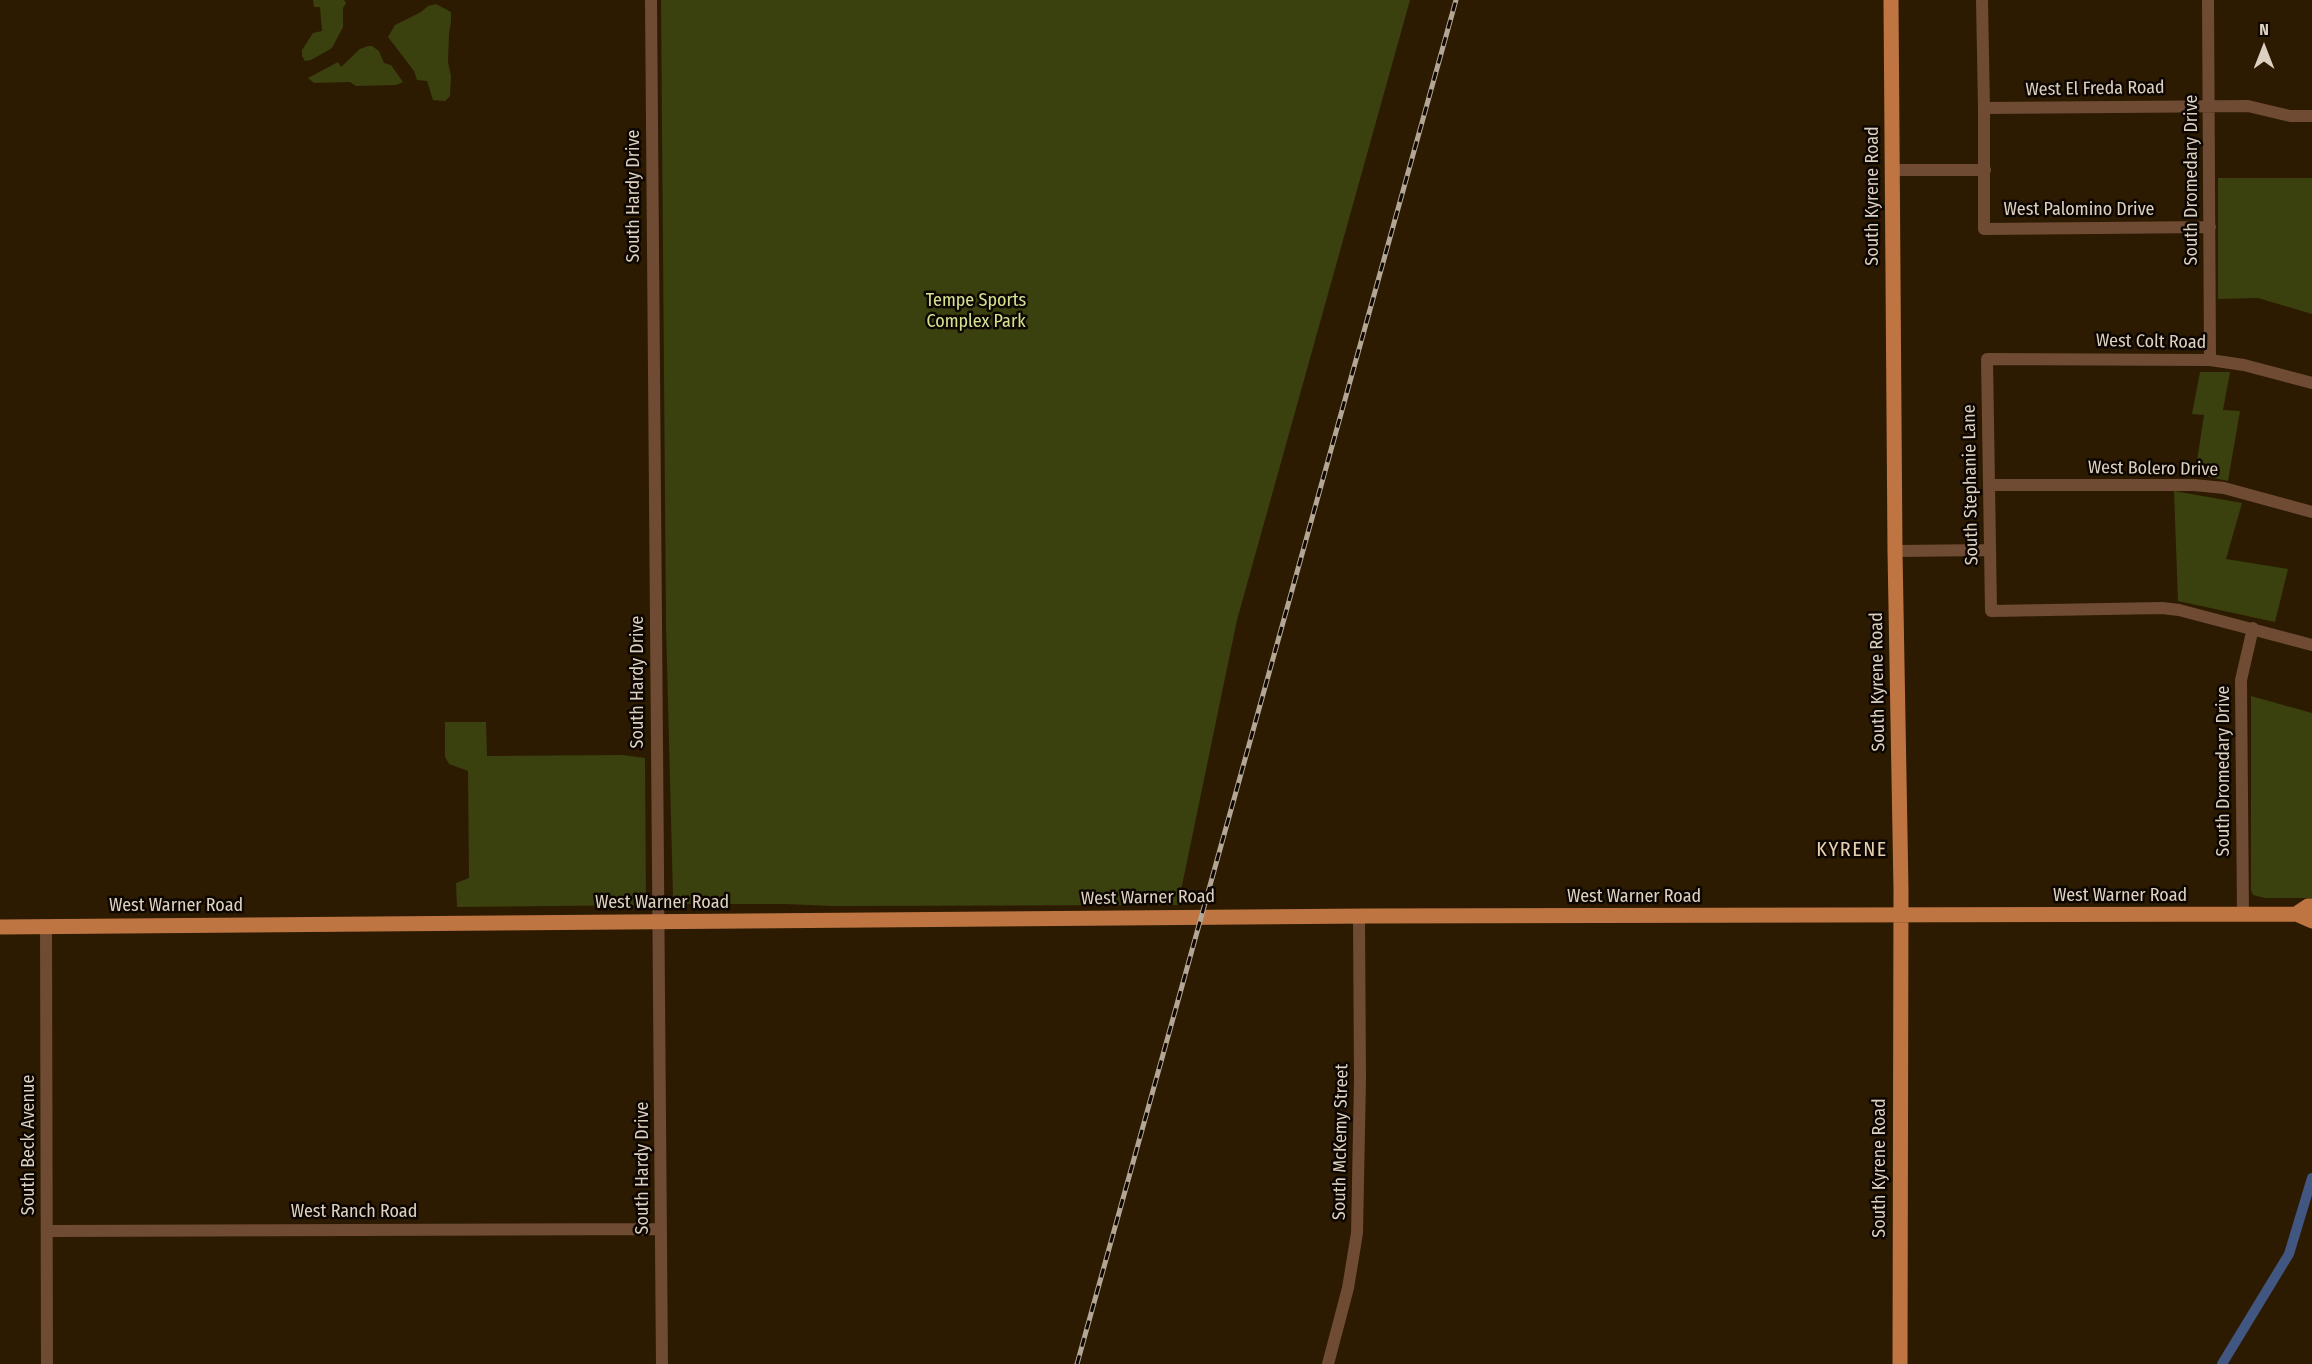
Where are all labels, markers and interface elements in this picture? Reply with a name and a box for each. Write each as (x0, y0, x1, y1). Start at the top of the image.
north arrow (2234, 18, 2294, 78)
text: N (2259, 20, 2269, 39)
street label: West El Freda Road (2025, 77, 2165, 101)
street label: South Dromedary Drive (2181, 95, 2203, 265)
street label: South Kyrene Road (1862, 126, 1884, 266)
street label: South Hardy Drive (623, 130, 645, 262)
street label: West Palomino Drive (2004, 199, 2154, 221)
park label: Tempe Sports Complex Park (926, 290, 1026, 332)
street label: West Colt Road (2096, 330, 2206, 354)
street label: South Stephanie Lane (1959, 404, 1983, 566)
street label: West Bolero Drive (2088, 457, 2218, 481)
street label: South Kyrene Road (1866, 612, 1890, 752)
street label: South Hardy Drive (627, 616, 649, 748)
street label: South Dromedary Drive (2213, 686, 2235, 856)
district label: KYRENE (1816, 838, 1888, 862)
street label: West Warner Road (2053, 885, 2187, 907)
street label: West Warner Road (1081, 886, 1215, 910)
street label: West Warner Road (1567, 886, 1701, 908)
street label: West Warner Road (595, 892, 729, 914)
street label: West Warner Road (109, 895, 243, 917)
street label: South McKemy Street (1329, 1064, 1353, 1220)
street label: South Beck Avenue (18, 1075, 40, 1215)
street label: South Kyrene Road (1869, 1098, 1891, 1238)
street label: South Hardy Drive (632, 1102, 654, 1234)
street label: West Ranch Road (291, 1201, 417, 1223)

